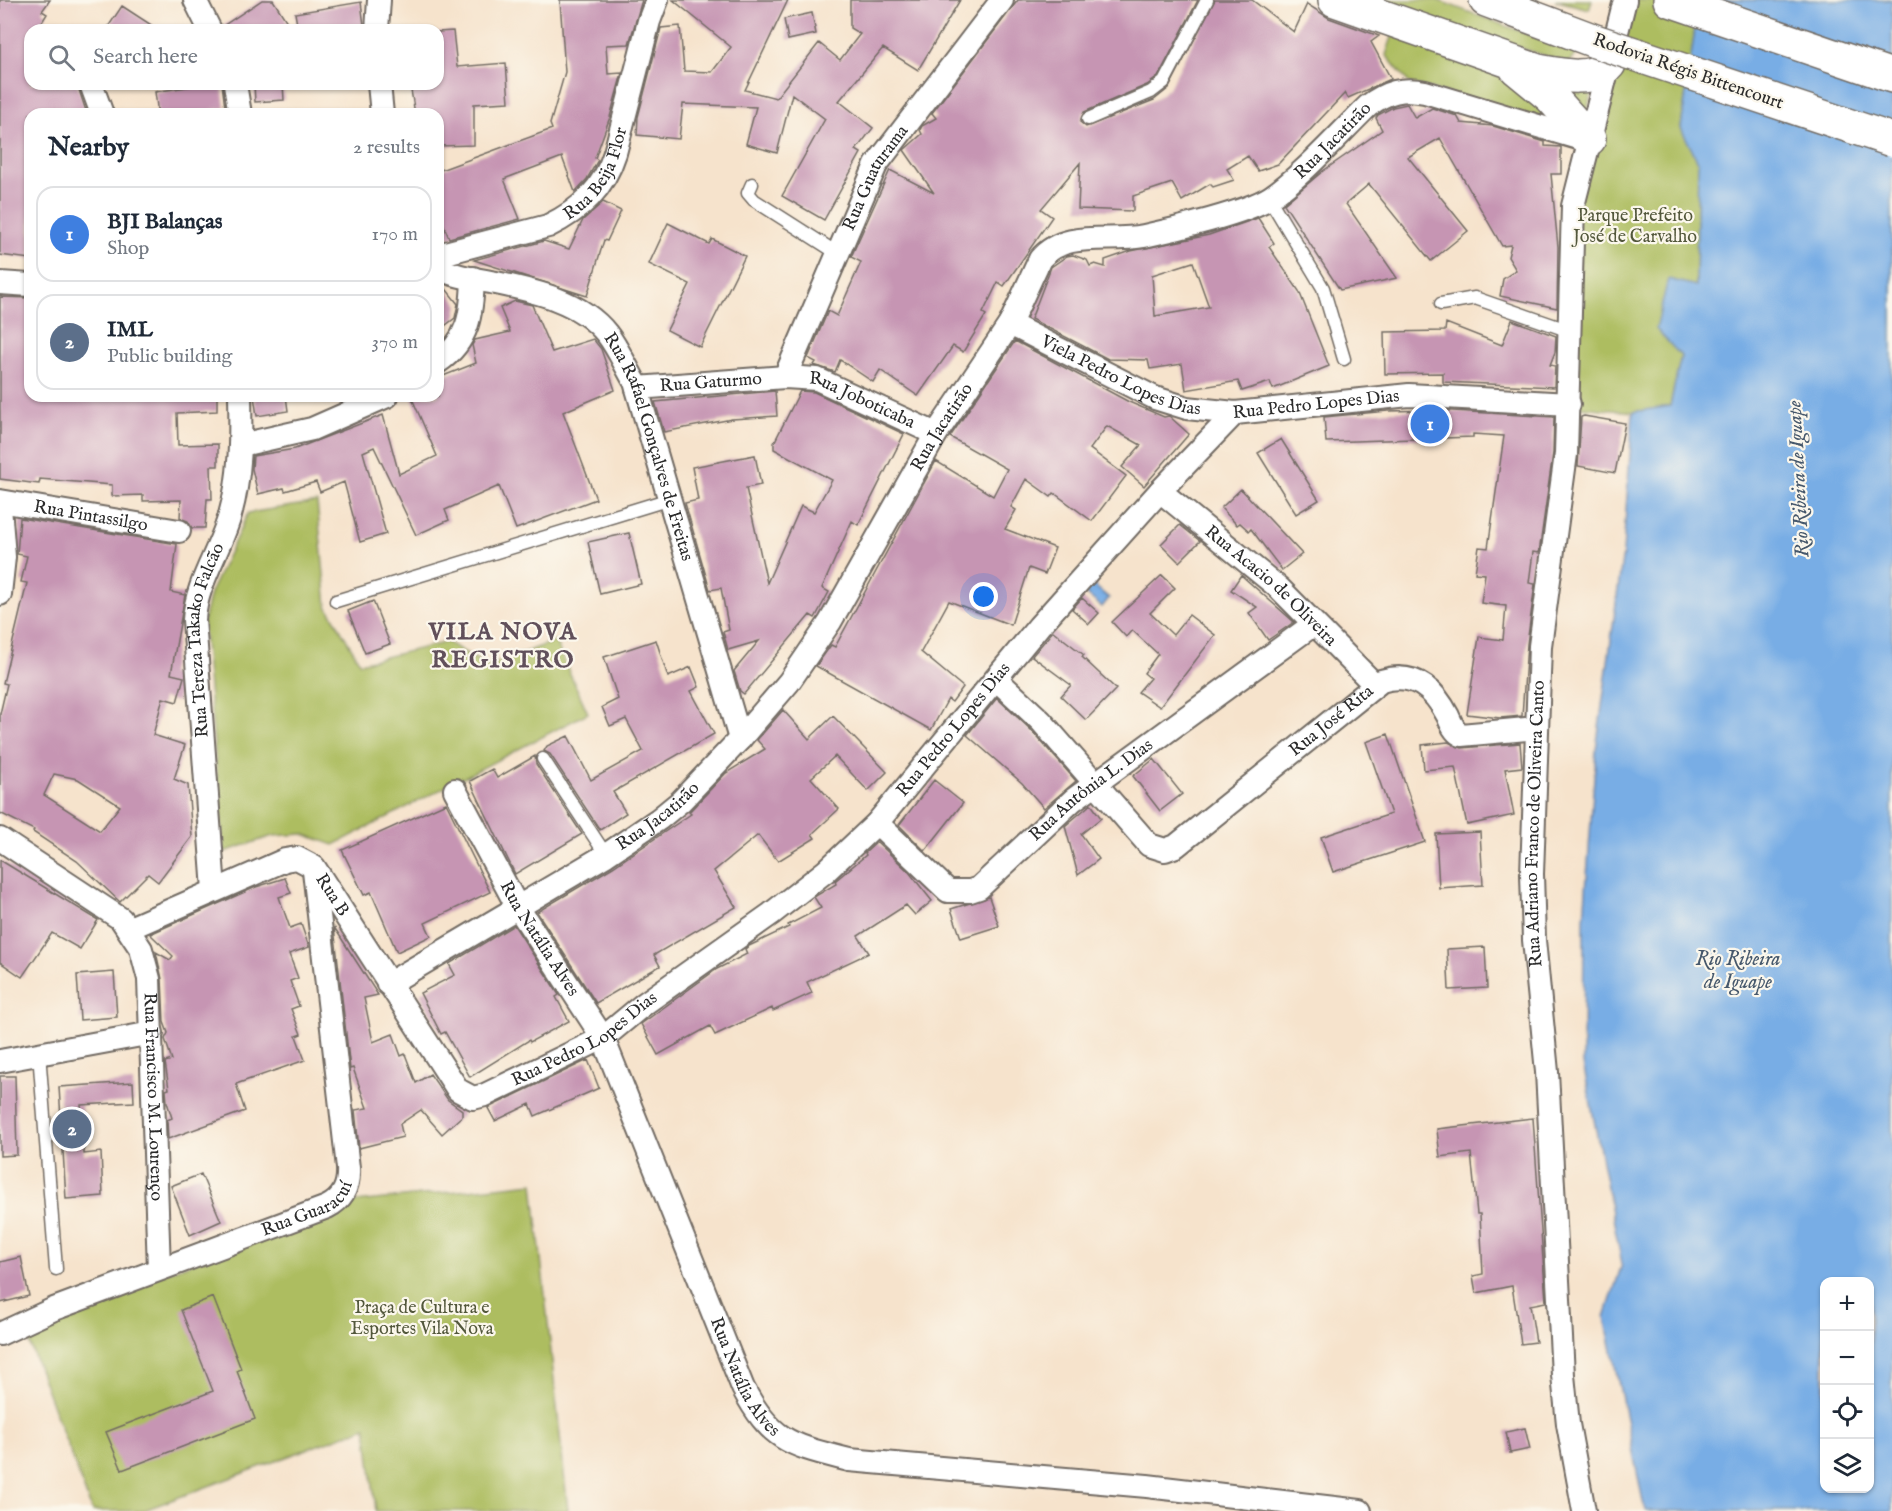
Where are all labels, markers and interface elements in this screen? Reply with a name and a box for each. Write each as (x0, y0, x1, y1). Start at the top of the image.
search box (24, 24, 444, 90)
street label: Rodovia Régis Bittencourt (1590, 29, 1786, 115)
icon: search (45, 41, 78, 74)
text: Search here (93, 43, 198, 71)
street label: Rua Jacatirão (1290, 97, 1377, 184)
street label: Rua Guaturama (838, 120, 914, 234)
street label: Rua Beija Flor (559, 124, 633, 226)
text: Nearby (48, 131, 129, 164)
text: 2 results (353, 135, 420, 160)
park label: Parque Prefeito José de Carvalho (1571, 205, 1697, 249)
text: BJI Balanças (107, 208, 222, 236)
text: 1 (66, 222, 73, 247)
text: 170 m (372, 222, 418, 247)
text: Shop (107, 236, 149, 261)
text: IML (107, 316, 153, 344)
street label: Rua Rafael Gonçalves de Freitas (598, 328, 698, 564)
text: 2 (65, 330, 74, 355)
text: 370 m (372, 330, 418, 355)
street label: Viela Pedro Lopes Dias (1036, 330, 1202, 421)
text: Public building (107, 344, 232, 369)
street label: Rua Gaturmo (659, 367, 763, 398)
street label: Rua Joboticaba (809, 367, 919, 434)
street label: Rua Jacatirão (906, 378, 979, 475)
street label: Rua Pedro Lopes Dias (1232, 385, 1400, 425)
water label: Rio Ribeira de Iguape (1782, 400, 1817, 558)
pin: 1 (1410, 402, 1450, 446)
street label: Rua Pintassilgo (32, 495, 150, 537)
street label: Rua Acacio de Oliveira (1200, 521, 1342, 651)
street label: Rua Tereza Takako Falcão (182, 539, 230, 739)
your location (969, 582, 998, 611)
district label: VILA NOVA REGISTRO (428, 617, 578, 676)
street label: Rua Pedro Lopes Dias (892, 658, 1016, 802)
street label: Rua José Rita (1284, 680, 1379, 762)
street label: Rua Adriano Franco de Oliveira Canto (1520, 680, 1550, 968)
street label: Rua Antônia L. Dias (1024, 734, 1158, 846)
street label: Rua Jacatirão (612, 777, 705, 856)
street label: Rua B (310, 869, 354, 921)
street label: Rua Natália Alves (494, 877, 584, 1001)
water label: Rio Ribeira de Iguape (1696, 947, 1781, 996)
street label: Rua Pedro Lopes Dias (508, 987, 662, 1092)
street label: Rua Francisco M. Lourenço (138, 992, 168, 1202)
pin: 2 (52, 1106, 92, 1152)
street label: Rua Guaracuí (258, 1178, 359, 1242)
map controls (1820, 1277, 1874, 1493)
button: + (1820, 1277, 1874, 1331)
park label: Praça de Cultura e Esportes Vila Nova (350, 1297, 494, 1341)
street label: Rua Natália Alves (704, 1314, 784, 1442)
button: − (1820, 1331, 1874, 1385)
button: locate (1820, 1385, 1874, 1439)
button: layers (1820, 1439, 1874, 1493)

